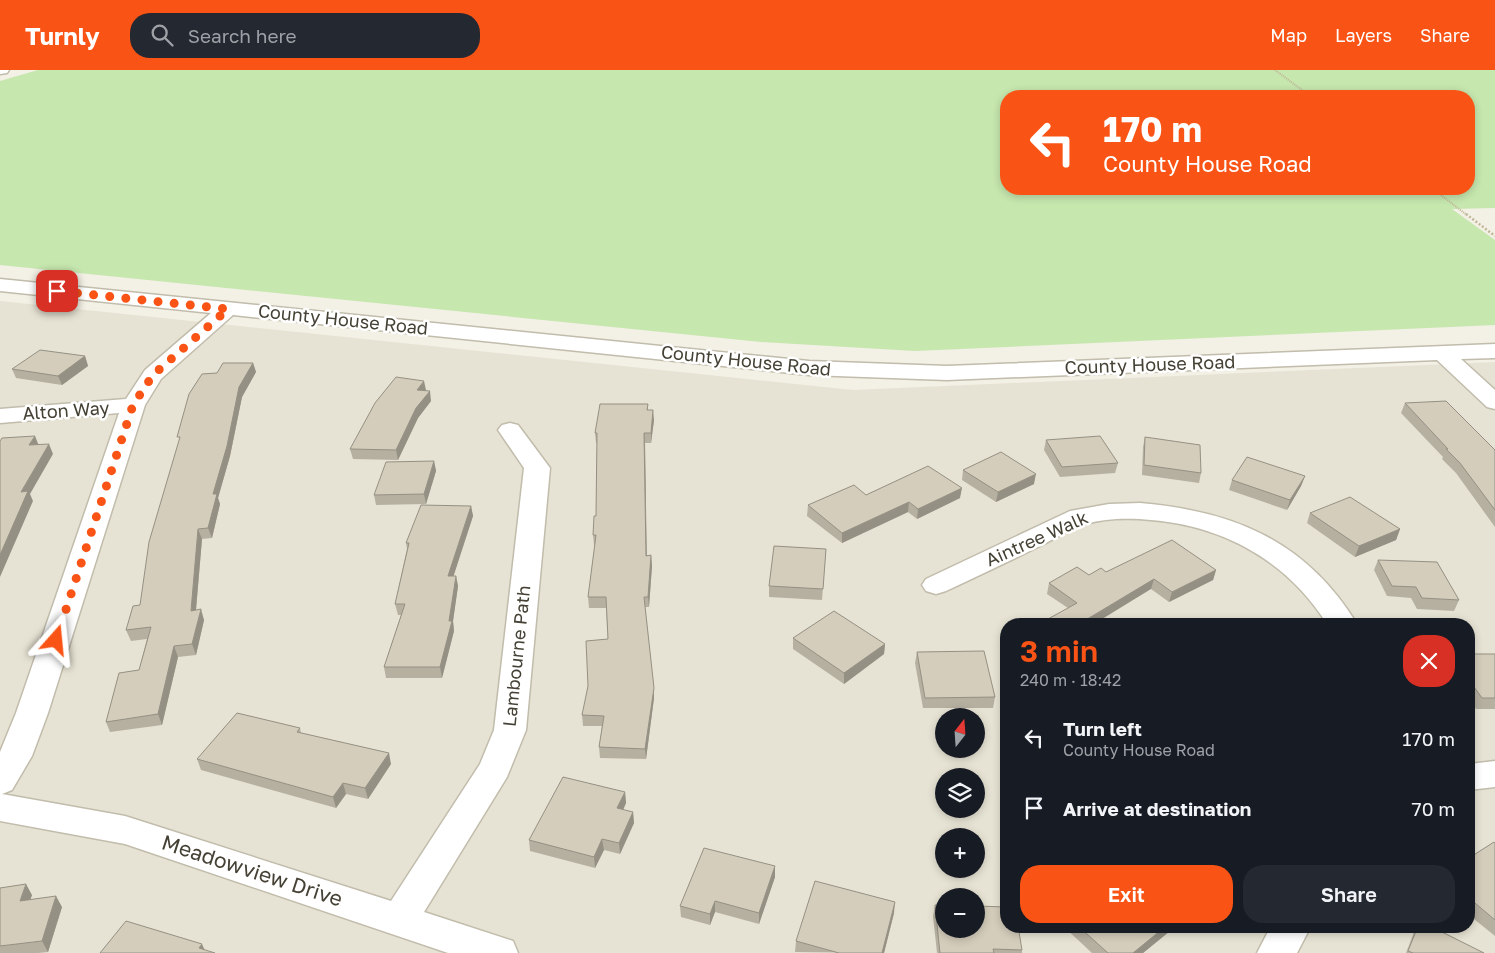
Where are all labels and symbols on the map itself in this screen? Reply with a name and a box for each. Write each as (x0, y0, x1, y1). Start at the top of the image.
pin (36, 270, 78, 312)
street label: County House Road (257, 299, 429, 339)
street label: County House Road (660, 340, 832, 380)
street label: County House Road (1064, 350, 1236, 378)
street label: Alton Way (22, 396, 110, 424)
street label: Aintree Walk (982, 506, 1091, 570)
street label: Lambourne Path (498, 584, 534, 728)
position arrow (29, 613, 81, 665)
north arrow (935, 708, 985, 758)
street label: Meadowview Drive (159, 829, 346, 912)

